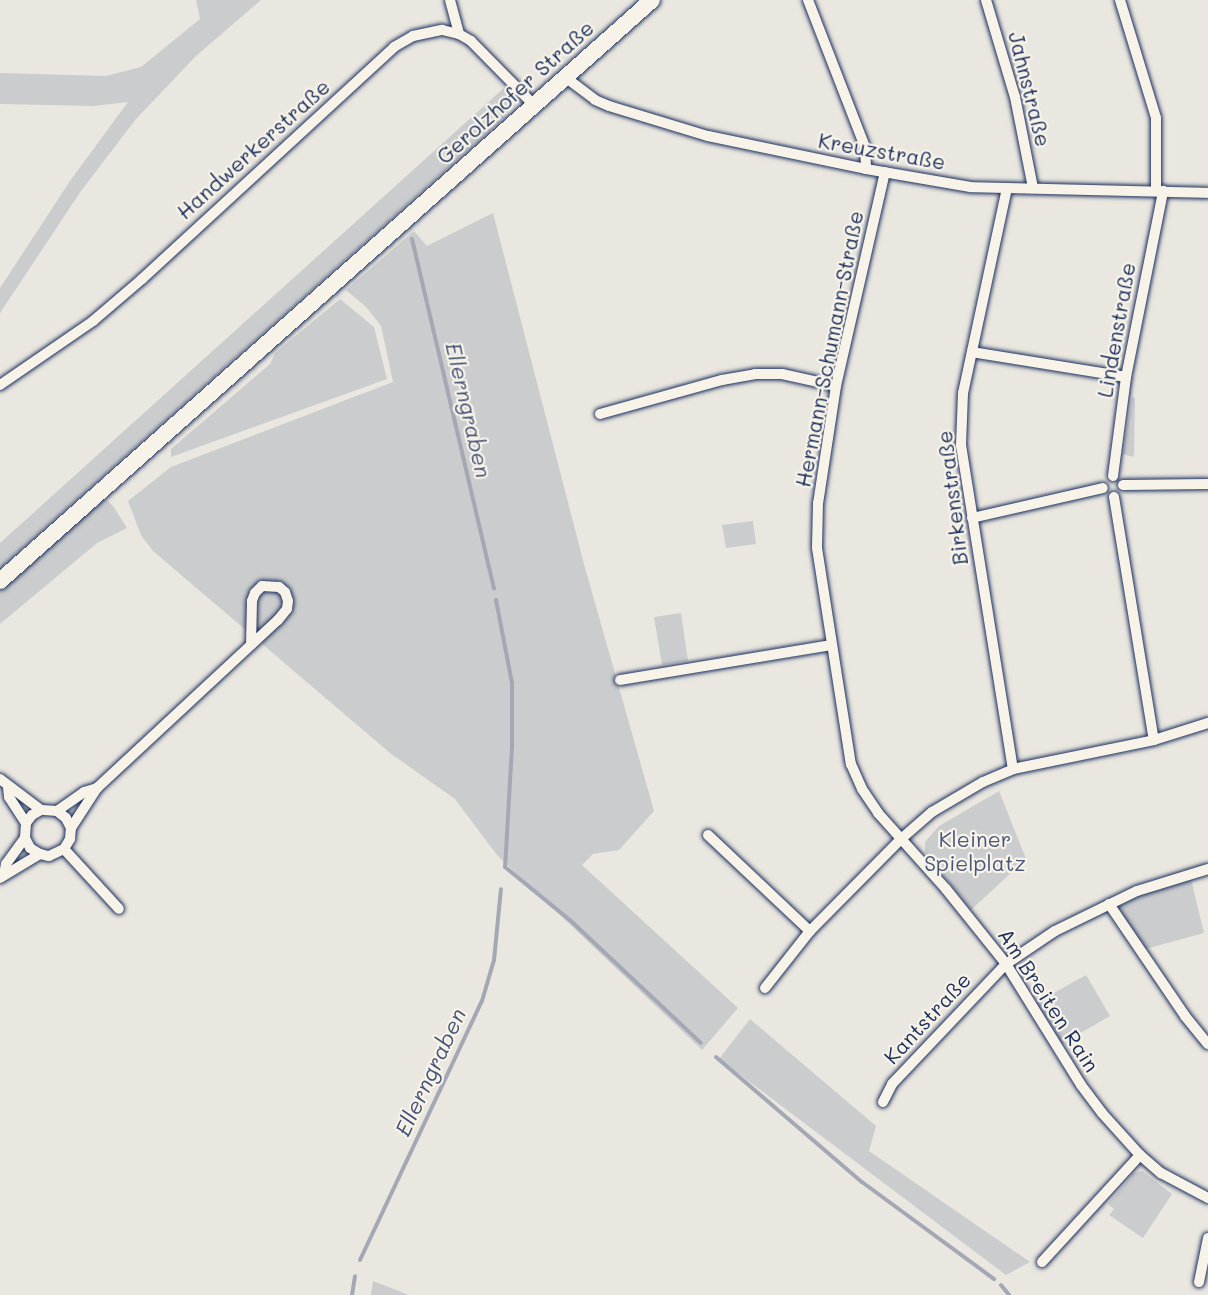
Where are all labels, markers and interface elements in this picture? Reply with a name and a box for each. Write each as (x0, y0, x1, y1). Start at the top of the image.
street label: Gerolzhofer Straße (431, 15, 599, 169)
street label: Jahnstraße (1004, 29, 1056, 149)
street label: Handwerkerstraße (171, 74, 335, 224)
street label: Kreuzstraße (816, 127, 948, 175)
street label: Hermann-Schumann-Straße (790, 209, 868, 489)
street label: Lindenstraße (1092, 261, 1140, 399)
water label: Ellerngraben (441, 340, 497, 480)
street label: Birkenstraße (931, 429, 973, 567)
park label: Kleiner Spielplatz (924, 826, 1026, 876)
street label: Am Breiten Rain (993, 923, 1105, 1077)
street label: Kantstraße (878, 967, 976, 1069)
water label: Ellerngraben (389, 1004, 471, 1140)

